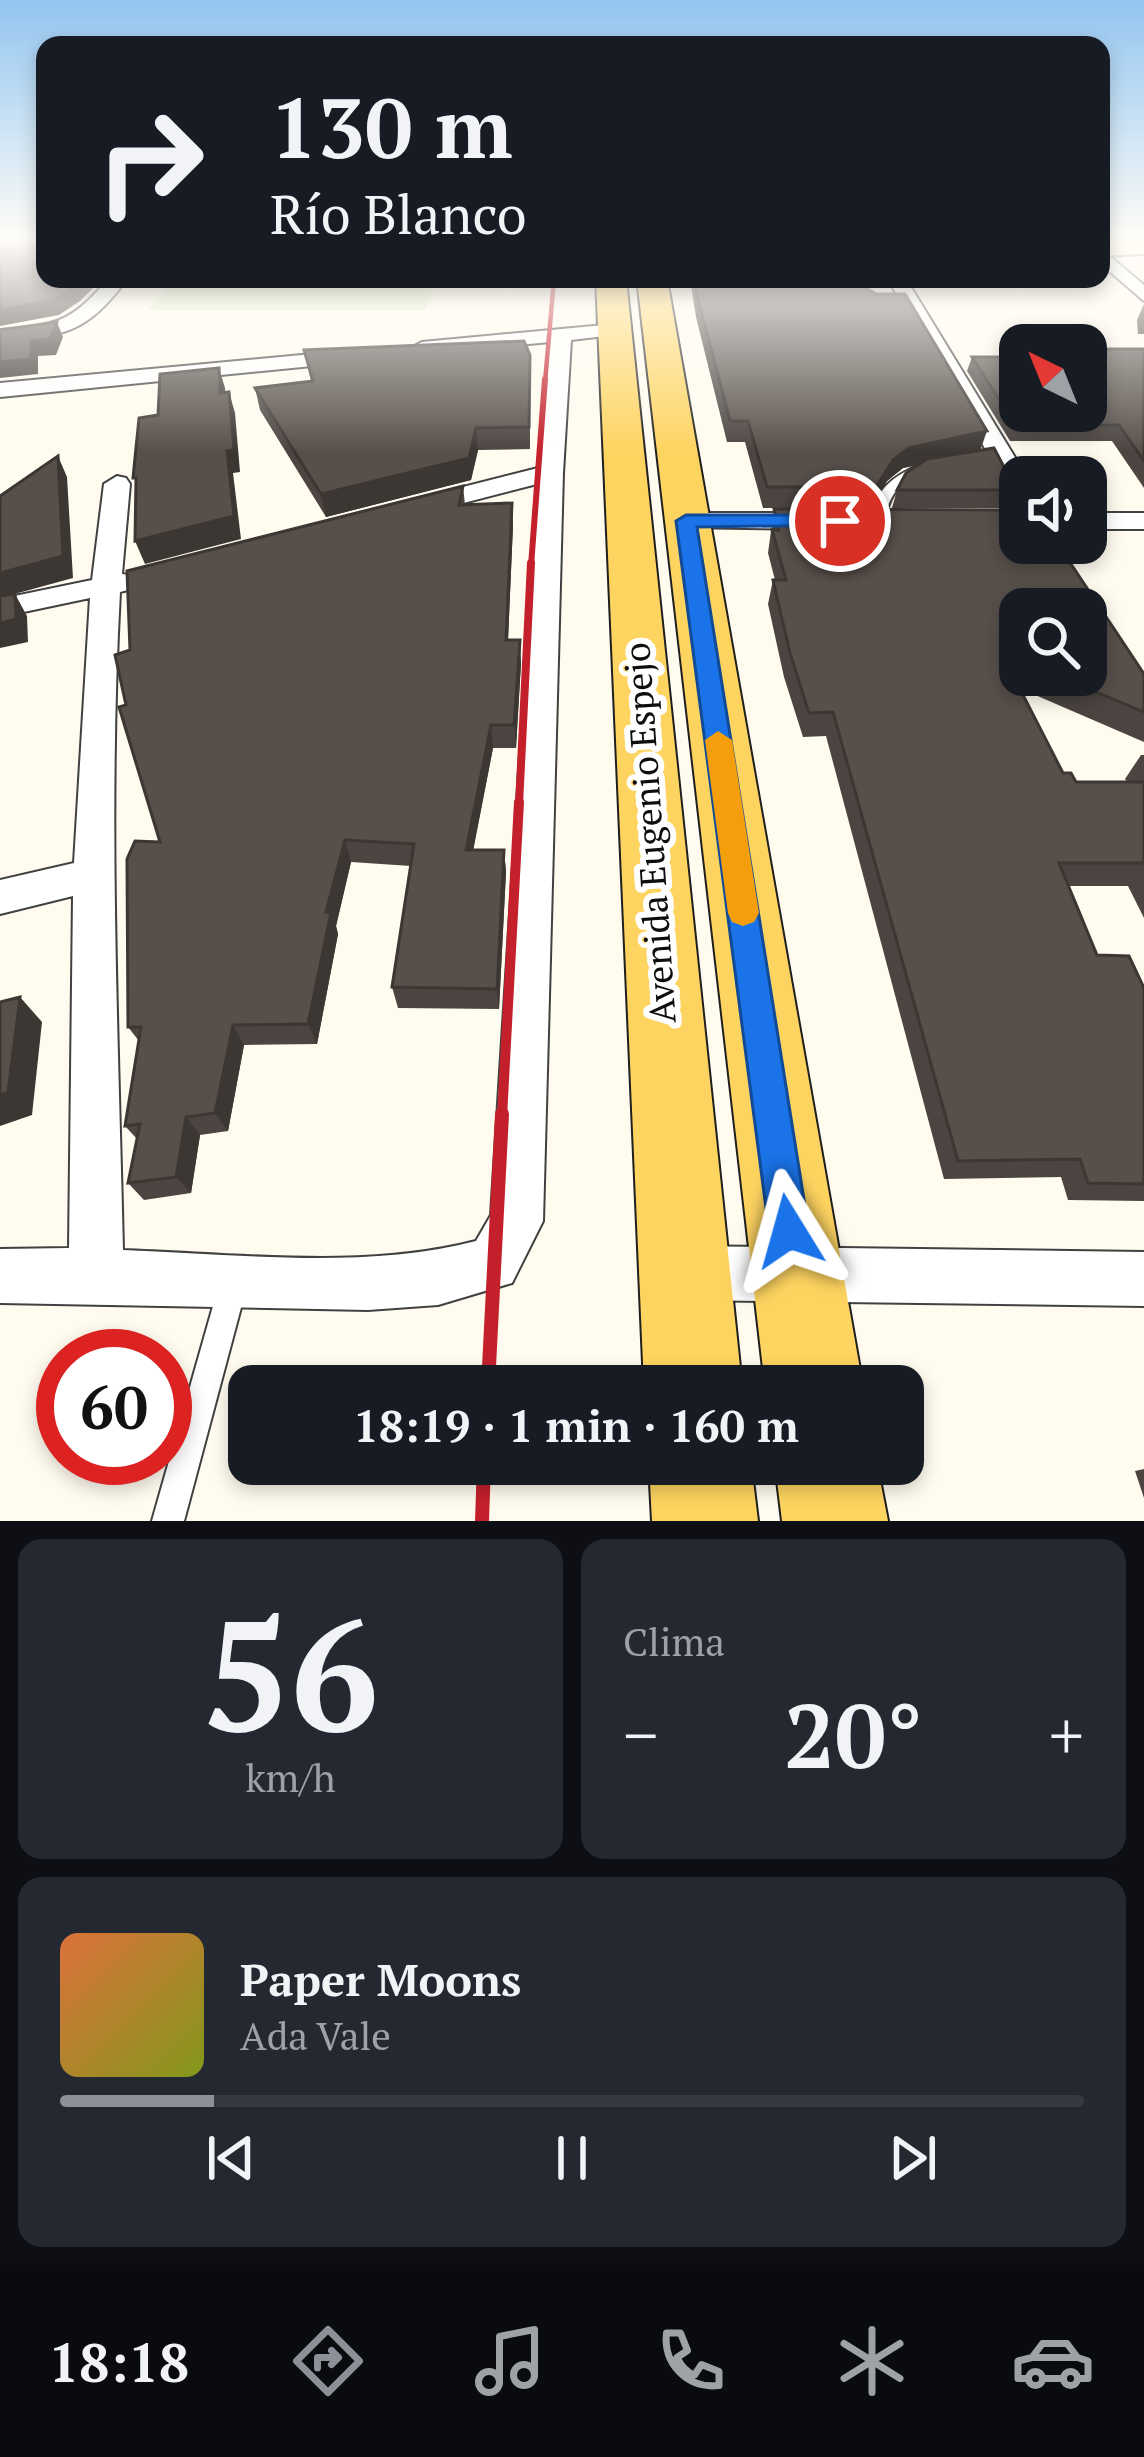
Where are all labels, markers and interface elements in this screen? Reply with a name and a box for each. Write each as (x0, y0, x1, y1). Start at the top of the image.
text: 130 m (270, 71, 513, 182)
icon: right (72, 84, 228, 240)
text: Río Blanco (270, 178, 527, 249)
north arrow (999, 324, 1107, 432)
map controls (999, 324, 1107, 696)
button: sound (999, 456, 1107, 564)
pin (789, 470, 891, 572)
icon: arrive (807, 488, 873, 554)
button: search (999, 588, 1107, 696)
street label: Avenida Eugenio Espejo (612, 641, 686, 1025)
position arrow (726, 1168, 852, 1294)
speed limit sign: 60 (36, 1329, 192, 1485)
text: 18:19 · 1 min · 160 m (353, 1395, 799, 1455)
text: 56 (202, 1569, 379, 1776)
text: Clima (623, 1615, 725, 1667)
text: 20° (784, 1674, 923, 1794)
text: − (623, 1690, 658, 1778)
text: + (1049, 1690, 1084, 1778)
text: km/h (245, 1751, 336, 1803)
text: Paper Moons (240, 1949, 521, 2009)
text: Ada Vale (240, 2009, 391, 2061)
icon: previous (198, 2125, 264, 2191)
icon: pause (539, 2125, 605, 2191)
icon: next (880, 2125, 946, 2191)
icon: directions (286, 2319, 370, 2403)
icon: music (468, 2319, 552, 2403)
icon: phone (649, 2319, 733, 2403)
icon: climate (830, 2319, 914, 2403)
icon: car (1011, 2319, 1095, 2403)
text: 18:18 (49, 2326, 189, 2397)

